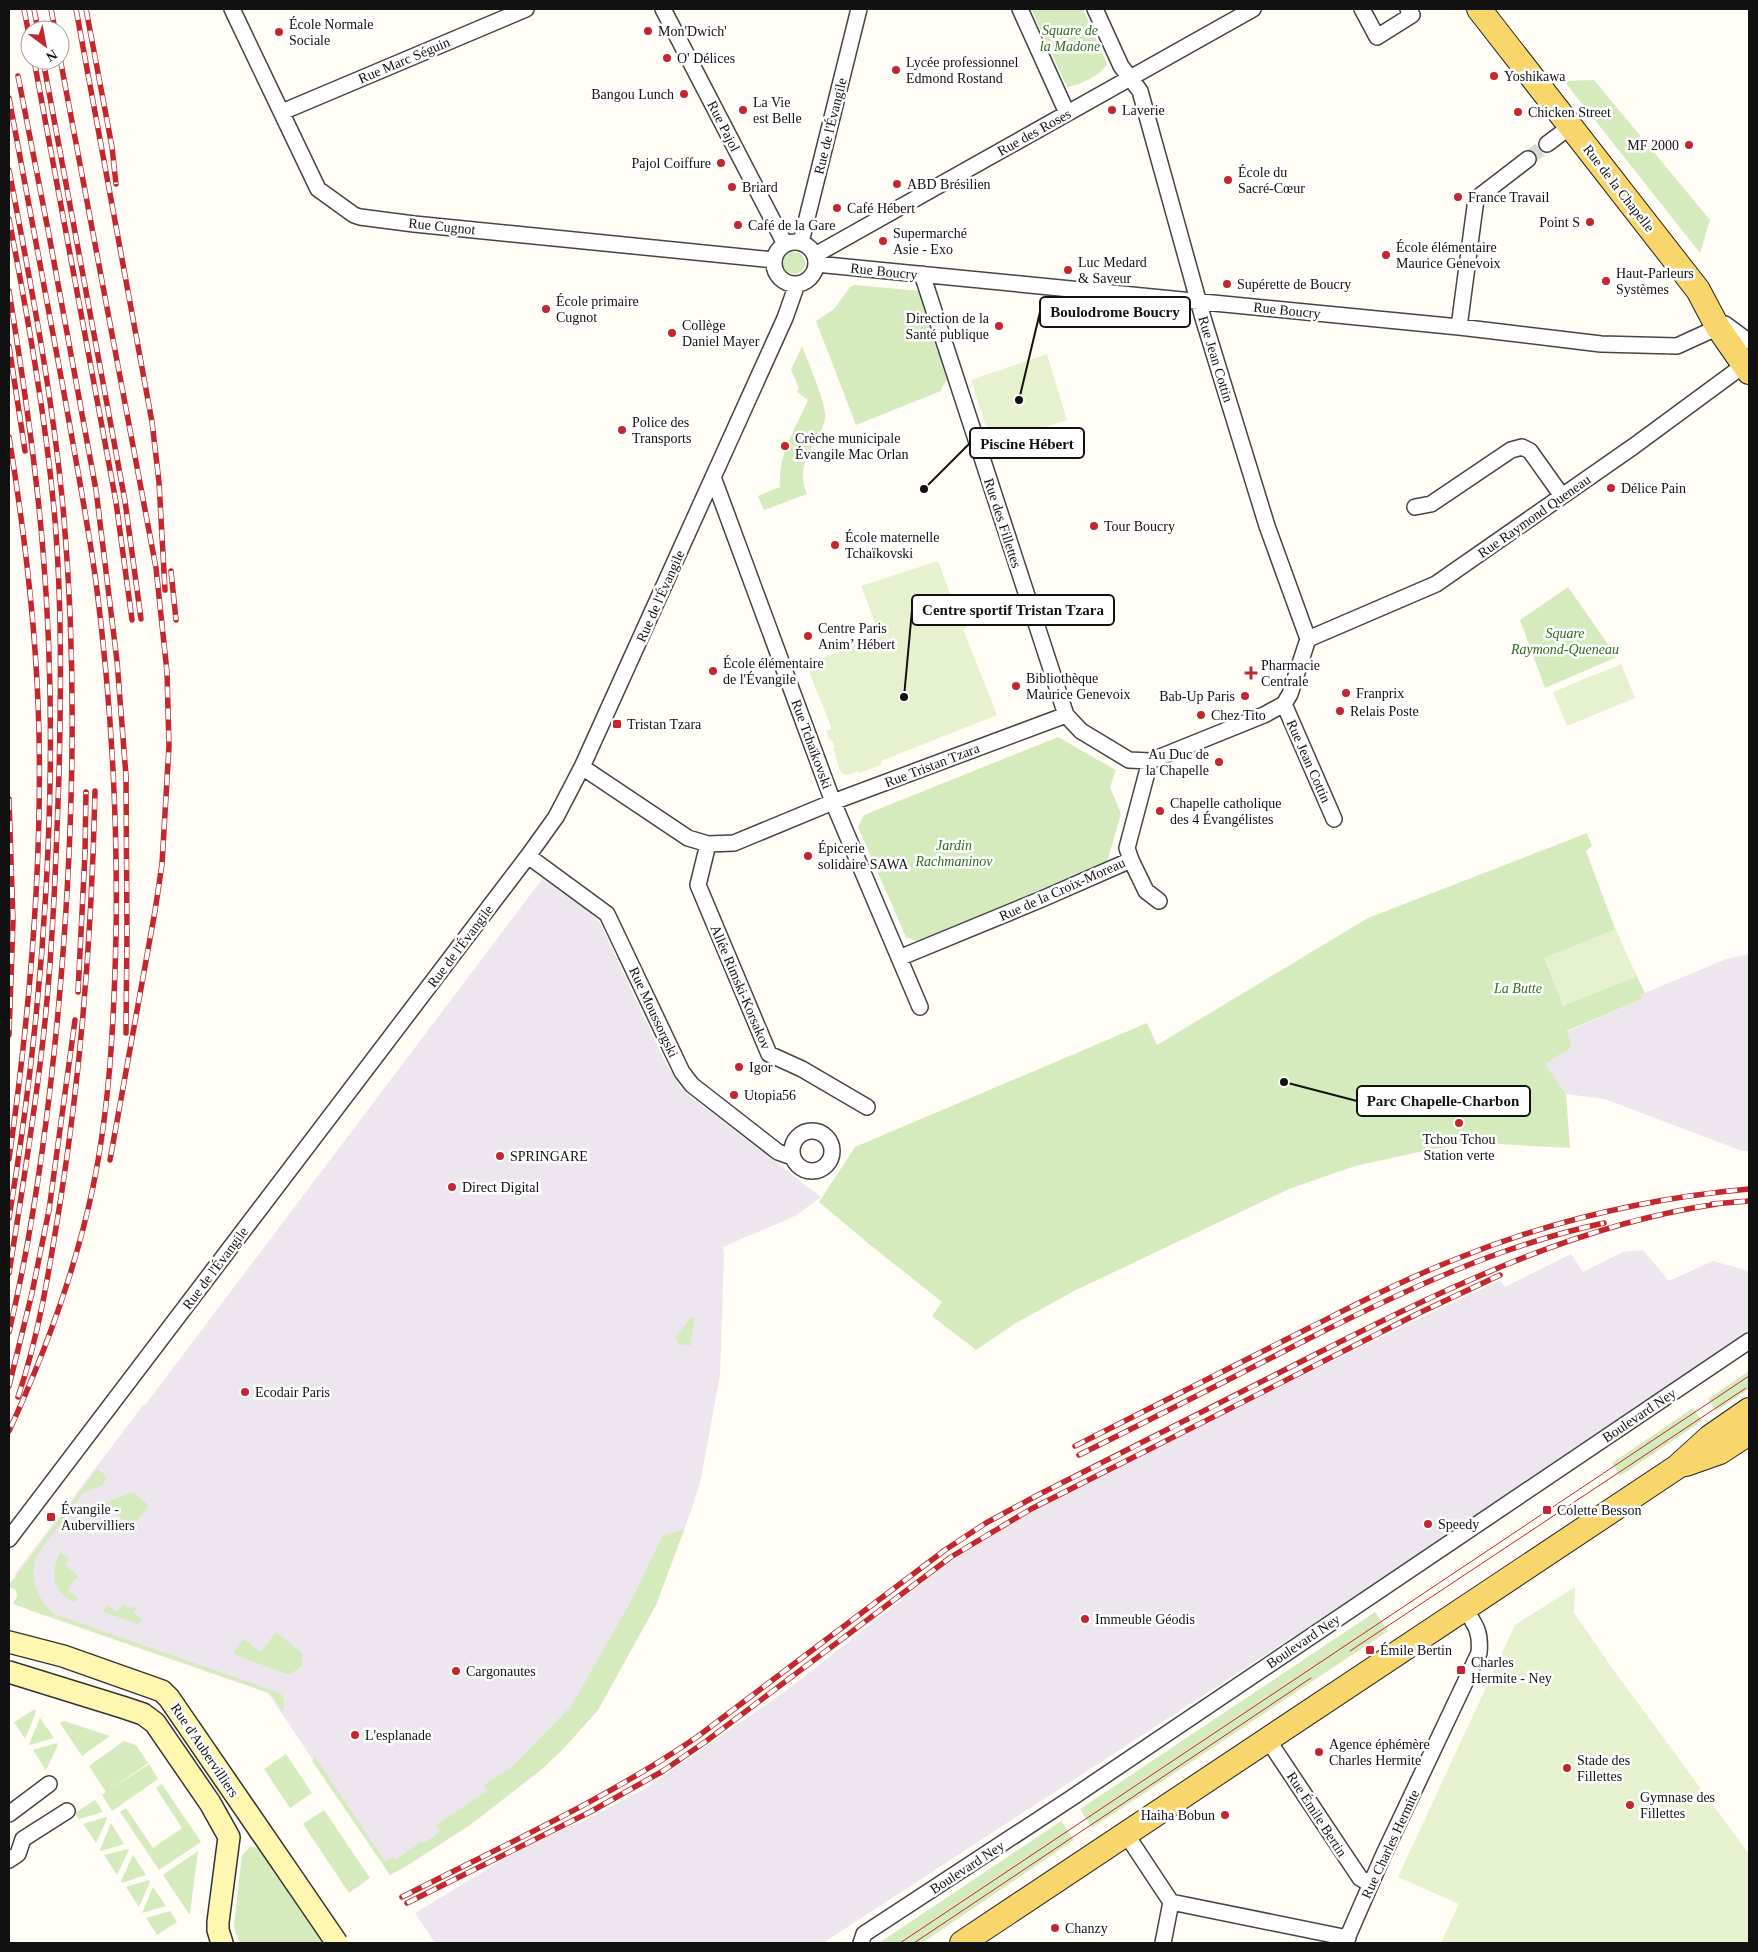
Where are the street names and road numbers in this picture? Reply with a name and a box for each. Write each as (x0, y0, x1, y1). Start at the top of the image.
street label: Rue Marc Séguin (356, 34, 452, 87)
street label: Rue de l'Évangile (810, 76, 850, 176)
street label: Rue Pajol (704, 98, 743, 154)
street label: Rue des Roses (995, 106, 1074, 159)
street label: Rue de la Chapelle (1580, 142, 1657, 235)
street label: Rue Cugnot (408, 216, 476, 237)
street label: Rue Boucry (850, 261, 918, 282)
street label: Rue Boucry (1253, 300, 1321, 321)
street label: Rue Jean Cottin (1195, 314, 1236, 404)
street label: Rue Raymond Queneau (1475, 472, 1593, 561)
street label: Rue des Fillettes (981, 476, 1024, 570)
street label: Rue de l'Évangile (633, 548, 687, 644)
street label: Rue Tchaïkovski (788, 697, 835, 791)
street label: Rue Jean Cottin (1284, 717, 1334, 805)
street label: Rue Tristan Tzara (883, 740, 982, 790)
street label: Rue de la Croix-Moreau (997, 855, 1128, 924)
street label: Rue de l'Évangile (424, 902, 496, 990)
street label: Allée Rimski-Korsakov (708, 923, 774, 1052)
street label: Rue Moussorgski (626, 965, 681, 1060)
street label: Rue de l'Évangile (179, 1224, 251, 1312)
street label: Boulevard Ney (1600, 1385, 1679, 1445)
street label: Boulevard Ney (1264, 1611, 1343, 1671)
street label: Rue d'Aubervilliers (168, 1701, 241, 1800)
street label: Rue Émile Bertin (1284, 1769, 1350, 1859)
street label: Rue Charles Hermite (1359, 1787, 1422, 1901)
street label: Boulevard Ney (927, 1838, 1007, 1897)

